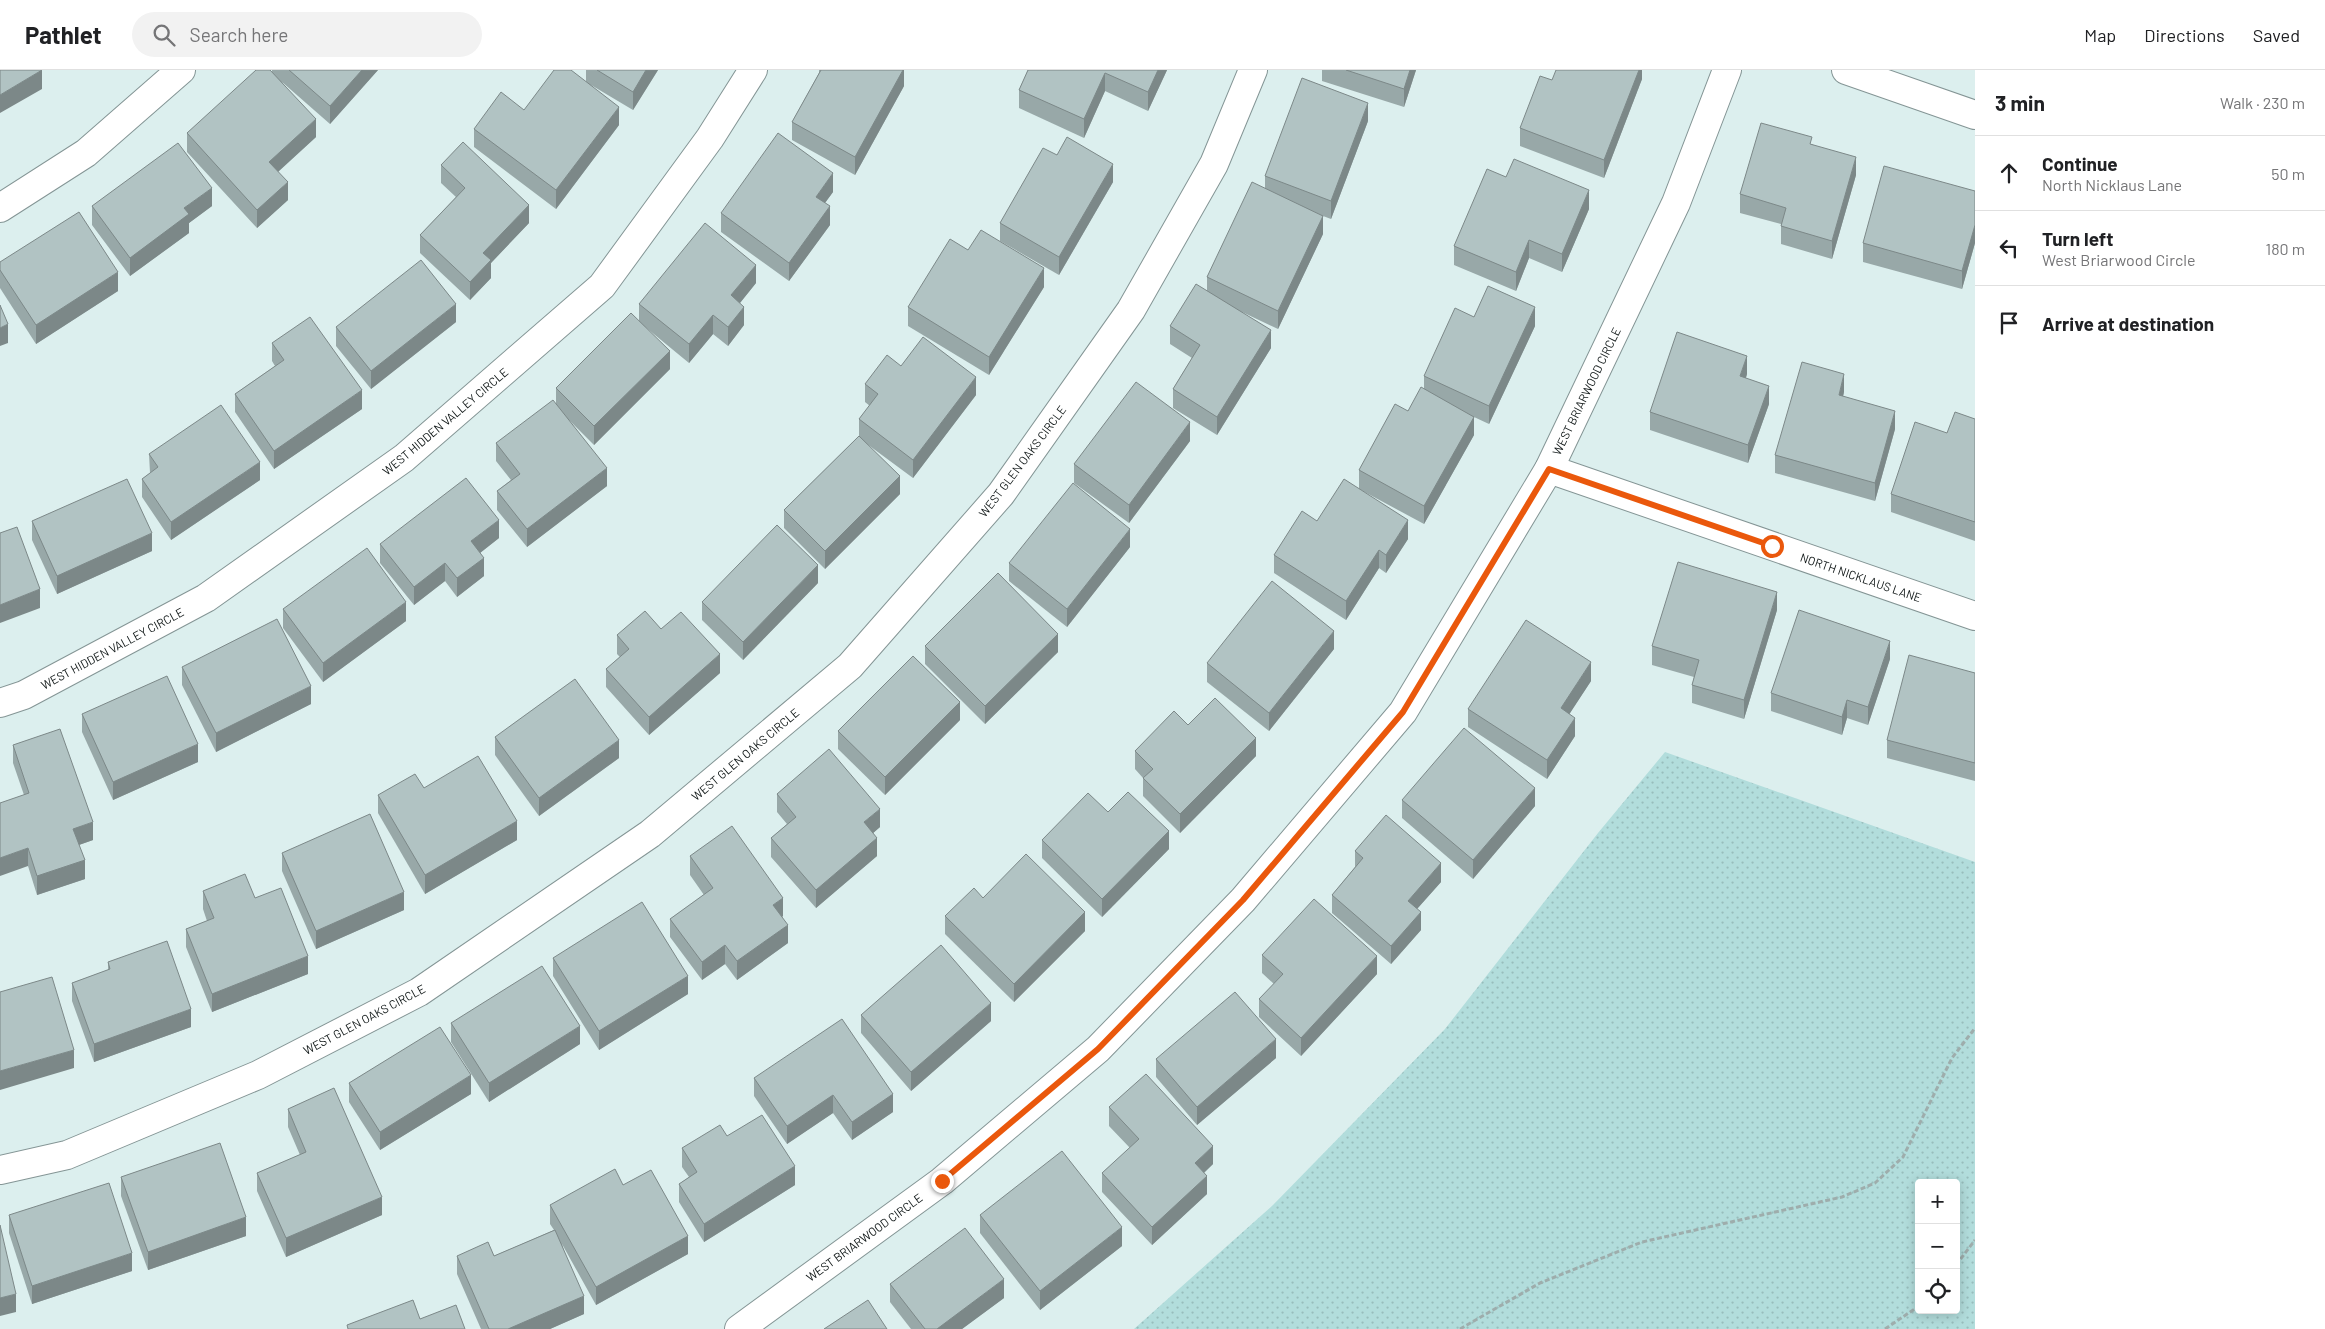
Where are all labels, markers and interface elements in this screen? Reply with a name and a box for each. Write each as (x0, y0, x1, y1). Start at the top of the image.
search box (132, 12, 482, 57)
text: Pathlet (25, 20, 102, 49)
icon: search (150, 21, 178, 49)
text: Search here (190, 23, 288, 46)
text: Map (2084, 24, 2116, 46)
text: Directions (2144, 24, 2225, 46)
text: Saved (2253, 24, 2300, 46)
text: 3 min (1995, 90, 2045, 115)
text: Walk · 230 m (2220, 93, 2305, 112)
text: Continue (2042, 152, 2118, 175)
icon: ahead (1995, 159, 2023, 187)
text: 50 m (2271, 164, 2305, 183)
text: North Nicklaus Lane (2042, 175, 2182, 194)
text: Turn left (2042, 227, 2113, 250)
icon: left (1995, 234, 2023, 262)
text: 180 m (2266, 239, 2305, 258)
text: West Briarwood Circle (2042, 250, 2195, 269)
icon: arrive (1995, 309, 2023, 337)
text: Arrive at destination (2042, 312, 2214, 335)
street label: WEST BRIARWOOD CIRCLE (1549, 325, 1623, 457)
street label: WEST HIDDEN VALLEY CIRCLE (379, 364, 511, 478)
street label: WEST GLEN OAKS CIRCLE (975, 402, 1069, 520)
route start (1761, 535, 1784, 558)
street label: NORTH NICKLAUS LANE (1799, 550, 1923, 604)
street label: WEST HIDDEN VALLEY CIRCLE (38, 604, 186, 692)
street label: WEST GLEN OAKS CIRCLE (688, 705, 802, 803)
street label: WEST GLEN OAKS CIRCLE (301, 981, 427, 1057)
route end (931, 1170, 954, 1193)
map controls (1915, 1179, 1960, 1314)
button: + (1915, 1179, 1960, 1224)
street label: WEST BRIARWOOD CIRCLE (803, 1190, 925, 1284)
button: − (1915, 1224, 1960, 1269)
button: locate (1915, 1269, 1960, 1314)

